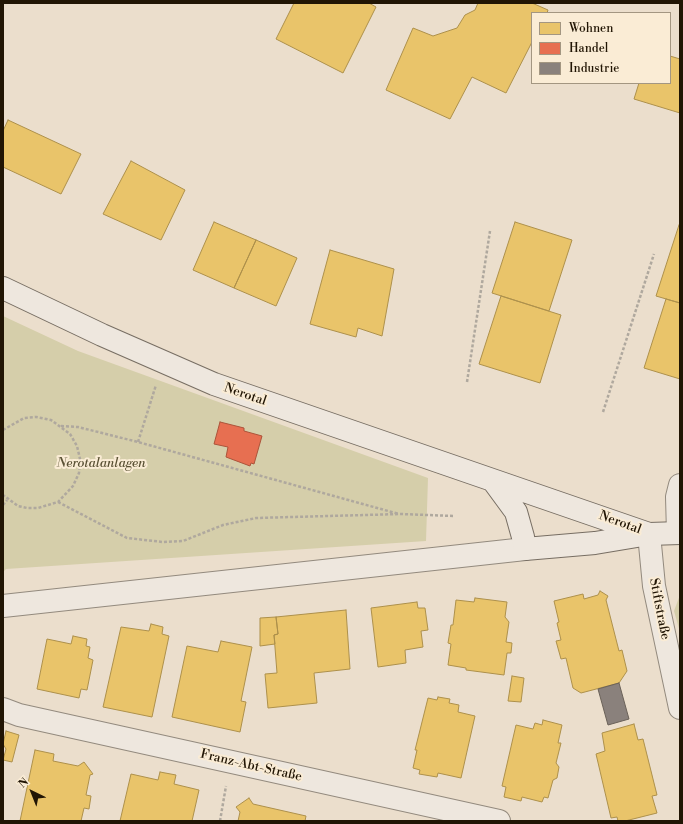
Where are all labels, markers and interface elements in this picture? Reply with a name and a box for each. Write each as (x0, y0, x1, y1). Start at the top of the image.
legend (531, 12, 671, 84)
text: Wohnen (569, 21, 613, 36)
text: Handel (569, 41, 608, 56)
text: Industrie (569, 61, 619, 76)
street label: Nerotal (222, 380, 268, 410)
park label: Nerotalanlagen (57, 456, 145, 472)
street label: Nerotal (597, 508, 643, 538)
street label: Stiftstraße (645, 577, 673, 641)
street label: Franz-Abt-Straße (199, 747, 303, 785)
north arrow (12, 772, 52, 812)
text: N (16, 775, 32, 791)

